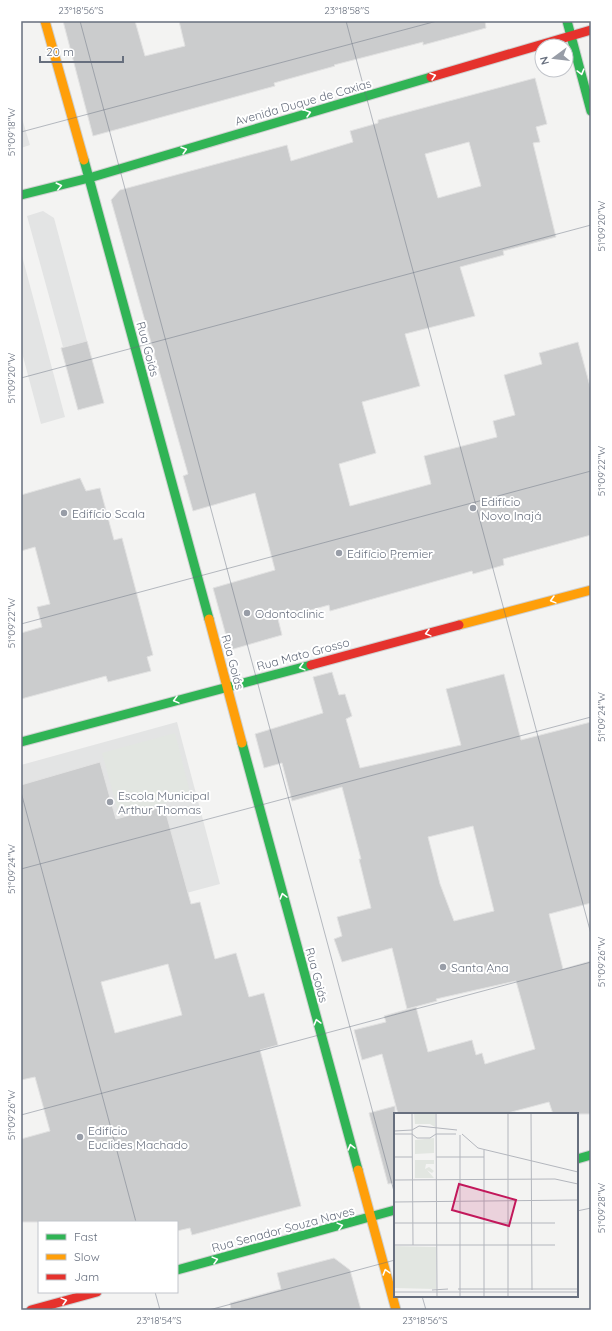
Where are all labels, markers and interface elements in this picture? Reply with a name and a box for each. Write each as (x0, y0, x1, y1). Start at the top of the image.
text: 23°18'56"S (58, 4, 104, 17)
text: 23°18'58"S (324, 4, 370, 17)
scale bar (40, 38, 123, 64)
north arrow (534, 38, 574, 78)
text: 20 m (46, 44, 74, 59)
text: N (537, 55, 552, 66)
one-way arrow (576, 69, 584, 75)
one-way arrow (430, 73, 436, 81)
street label: Avenida Duque de Caxias (233, 75, 373, 129)
text: 51°09'18"W (5, 107, 18, 156)
one-way arrow (305, 109, 312, 118)
one-way arrow (180, 146, 187, 155)
one-way arrow (56, 182, 62, 190)
text: 51°09'20"W (595, 200, 608, 251)
street label: Rua Goiás (133, 320, 163, 379)
text: 51°09'20"W (5, 352, 18, 403)
text: 51°09'22"W (595, 445, 608, 496)
place label: Edifício Novo Inajá (481, 494, 541, 523)
marker: Edifício Novo Inajá (468, 503, 478, 513)
place label: Edifício Scala (72, 506, 145, 521)
marker: Edifício Scala (59, 508, 69, 518)
place label: Edifício Premier (347, 546, 433, 561)
marker: Edifício Premier (334, 548, 344, 558)
one-way arrow (550, 595, 557, 604)
text: 51°09'22"W (5, 597, 18, 648)
place label: Odontoclinic (255, 606, 324, 621)
marker: Odontoclinic (242, 608, 252, 618)
one-way arrow (424, 628, 431, 637)
street label: Rua Goiás (218, 633, 248, 692)
street label: Rua Mato Grosso (255, 634, 351, 674)
one-way arrow (299, 662, 305, 670)
text: 51°09'24"W (595, 692, 608, 742)
one-way arrow (173, 695, 180, 704)
place label: Escola Municipal Arthur Thomas (118, 788, 210, 817)
marker: Escola Municipal Arthur Thomas (105, 797, 115, 807)
text: 51°09'24"W (5, 844, 18, 894)
one-way arrow (280, 893, 288, 899)
text: 51°09'26"W (595, 936, 608, 987)
street label: Rua Goiás (302, 946, 332, 1005)
place label: Santa Ana (451, 960, 509, 975)
marker: Santa Ana (438, 962, 448, 972)
one-way arrow (314, 1018, 322, 1025)
text: 51°09'26"W (5, 1089, 18, 1140)
inset map (394, 1113, 578, 1297)
place label: Edifício Euclides Machado (88, 1123, 188, 1152)
marker: Edifício Euclides Machado (75, 1132, 85, 1142)
one-way arrow (348, 1144, 356, 1150)
text: 51°09'28"W (595, 1182, 608, 1233)
street label: Rua Senador Souza Naves (210, 1203, 356, 1255)
legend (38, 1221, 178, 1293)
one-way arrow (336, 1222, 343, 1231)
text: Fast (74, 1229, 98, 1244)
text: Slow (74, 1249, 100, 1264)
one-way arrow (211, 1256, 218, 1265)
text: Jam (74, 1269, 99, 1284)
one-way arrow (382, 1269, 391, 1276)
one-way arrow (60, 1297, 67, 1306)
text: 23°18'54"S (136, 1314, 182, 1327)
text: 23°18'56"S (402, 1314, 448, 1327)

